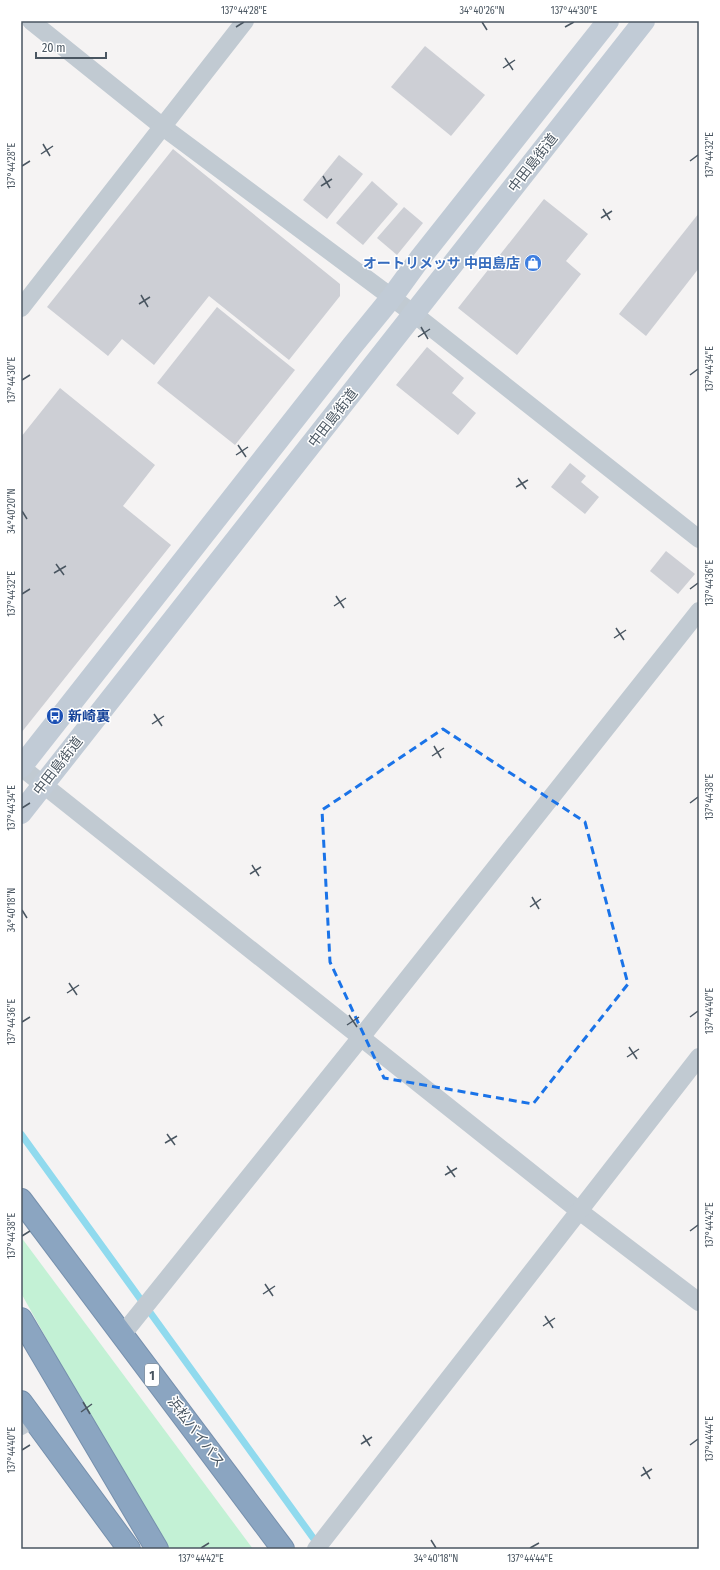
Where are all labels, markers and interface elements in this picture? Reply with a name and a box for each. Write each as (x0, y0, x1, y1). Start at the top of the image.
text: 137°44'28"E (221, 5, 267, 17)
text: 34°40'26"N (460, 5, 504, 17)
text: 137°44'30"E (551, 5, 598, 17)
scale bar (36, 34, 106, 60)
text: 20 m (42, 41, 66, 55)
street label: 中田島街道 (505, 130, 561, 196)
text: 137°44'32"E (704, 132, 716, 178)
text: 137°44'28"E (6, 143, 18, 189)
shop icon: オートリメッサ 中田島店 (523, 253, 543, 273)
place label: オートリメッサ 中田島店 (363, 255, 520, 272)
text: 137°44'34"E (704, 346, 716, 392)
text: 137°44'30"E (6, 356, 18, 403)
street label: 中田島街道 (305, 385, 361, 451)
text: 34°40'20"N (6, 488, 18, 534)
text: 137°44'36"E (704, 560, 716, 606)
text: 137°44'32"E (6, 571, 18, 617)
bus stop icon: 新崎裏 (45, 706, 65, 726)
place label: 新崎裏 (68, 708, 110, 725)
street label: 中田島街道 (30, 733, 86, 799)
text: 137°44'38"E (704, 774, 716, 820)
text: 137°44'34"E (6, 785, 18, 831)
text: 34°40'18"N (6, 888, 18, 932)
text: 137°44'40"E (704, 987, 716, 1034)
text: 137°44'36"E (6, 999, 18, 1045)
text: 137°44'42"E (704, 1202, 716, 1248)
text: 137°44'38"E (6, 1213, 18, 1259)
road number: 1 (145, 1364, 159, 1386)
street label: 浜松バイパス (164, 1393, 228, 1471)
text: 137°44'44"E (704, 1416, 716, 1462)
text: 137°44'40"E (6, 1426, 18, 1473)
text: 137°44'42"E (178, 1553, 224, 1565)
text: 34°40'18"N (414, 1553, 458, 1565)
text: 137°44'44"E (507, 1553, 553, 1565)

